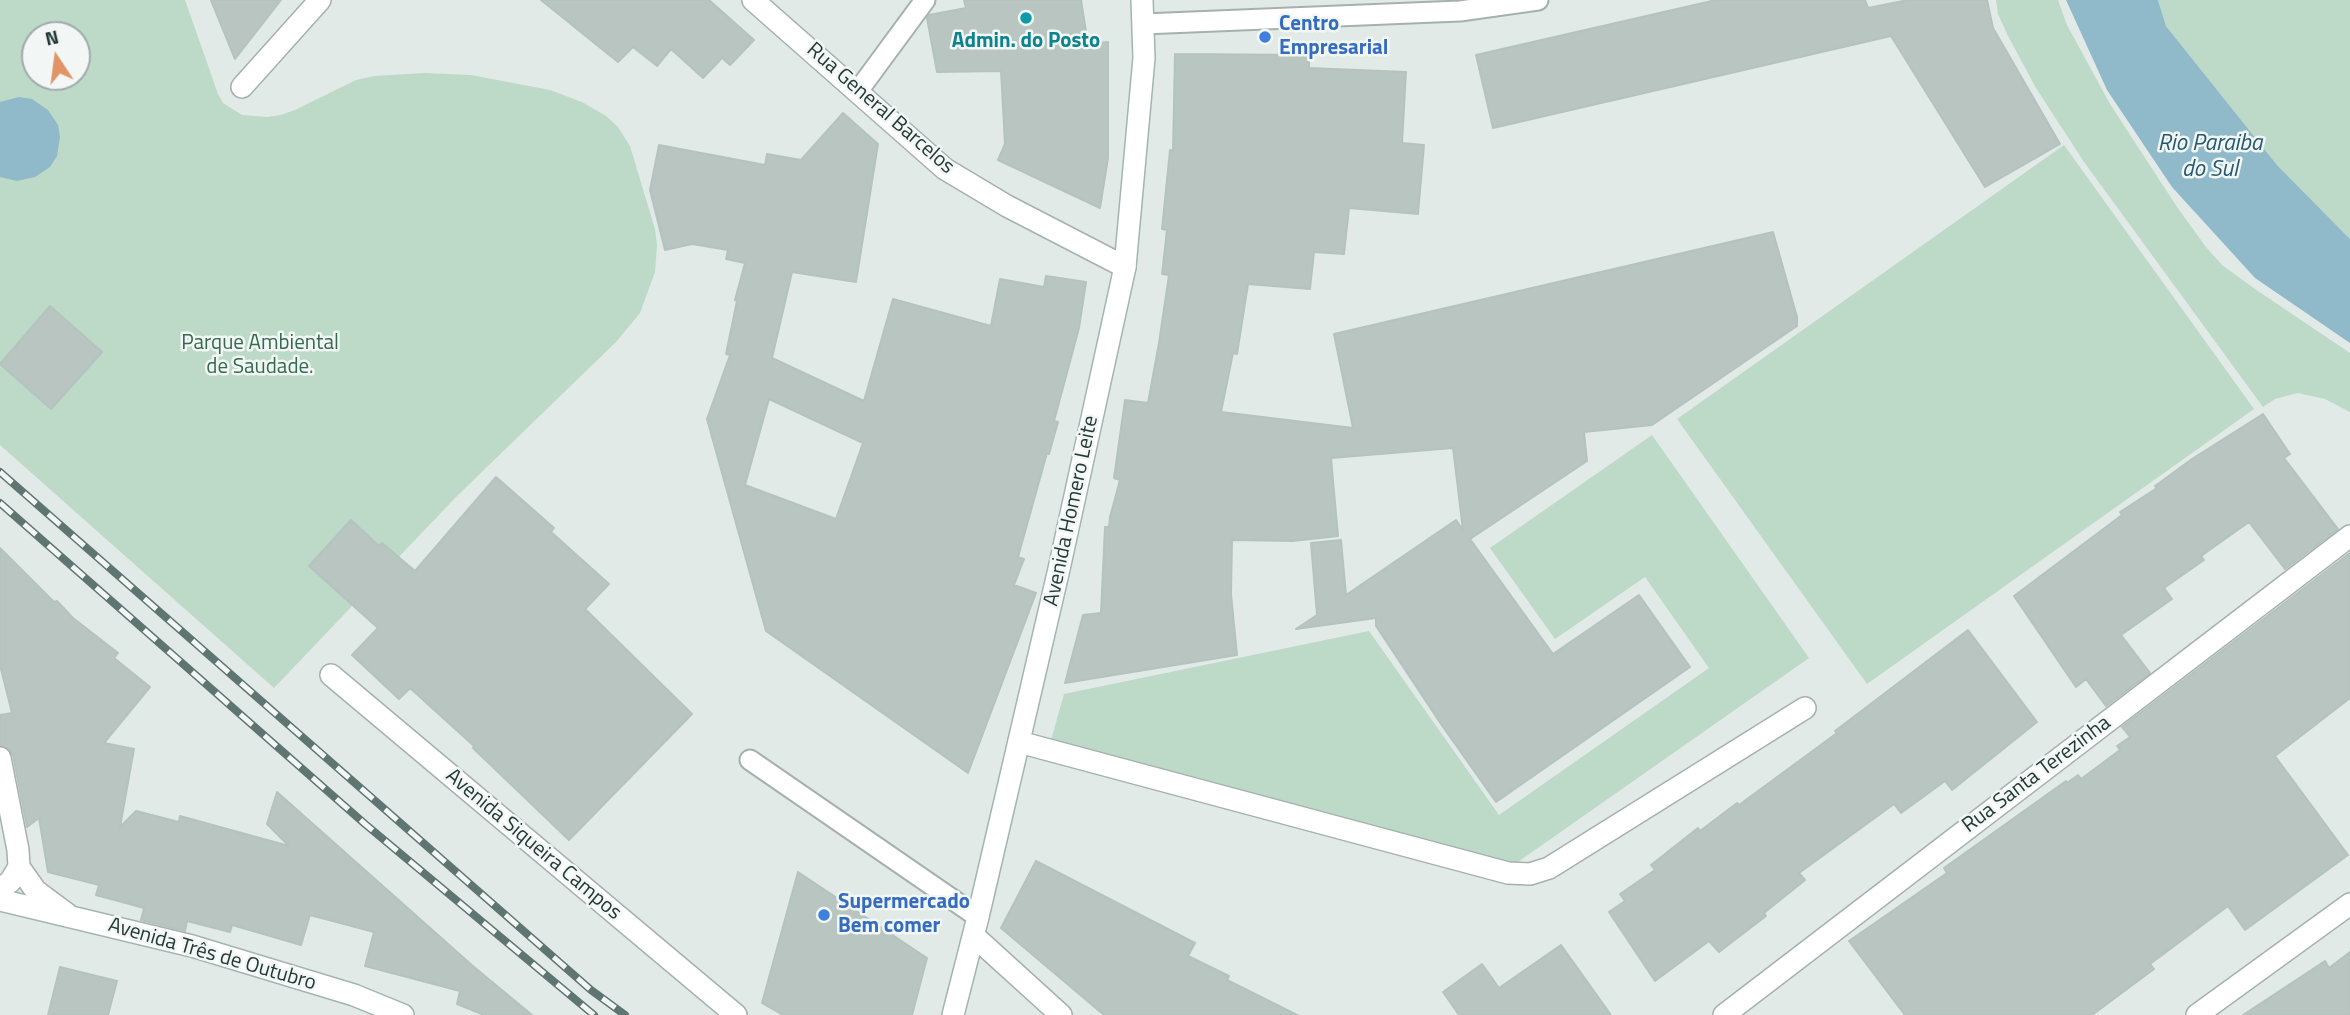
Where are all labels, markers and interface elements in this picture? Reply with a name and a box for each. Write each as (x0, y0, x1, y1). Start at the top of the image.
marker: Admin. do Posto (1018, 10, 1034, 26)
place label: Centro Empresarial (1279, 12, 1388, 62)
north arrow (21, 21, 91, 91)
text: N (42, 21, 61, 53)
place label: Admin. do Posto (952, 29, 1100, 55)
marker: Centro Empresarial (1257, 29, 1273, 45)
street label: Rua General Barcelos (801, 38, 959, 180)
water label: Rio Paraiba do Sul (2158, 130, 2262, 184)
park label: Parque Ambiental de Saudade. (181, 331, 339, 381)
street label: Avenida Homero Leite (1040, 414, 1104, 608)
street label: Rua Santa Terezinha (1958, 711, 2116, 839)
street label: Avenida Siqueira Campos (440, 764, 626, 926)
place label: Supermercado Bem comer (838, 890, 970, 940)
marker: Supermercado Bem comer (816, 907, 832, 923)
street label: Avenida Três de Outubro (105, 913, 319, 997)

